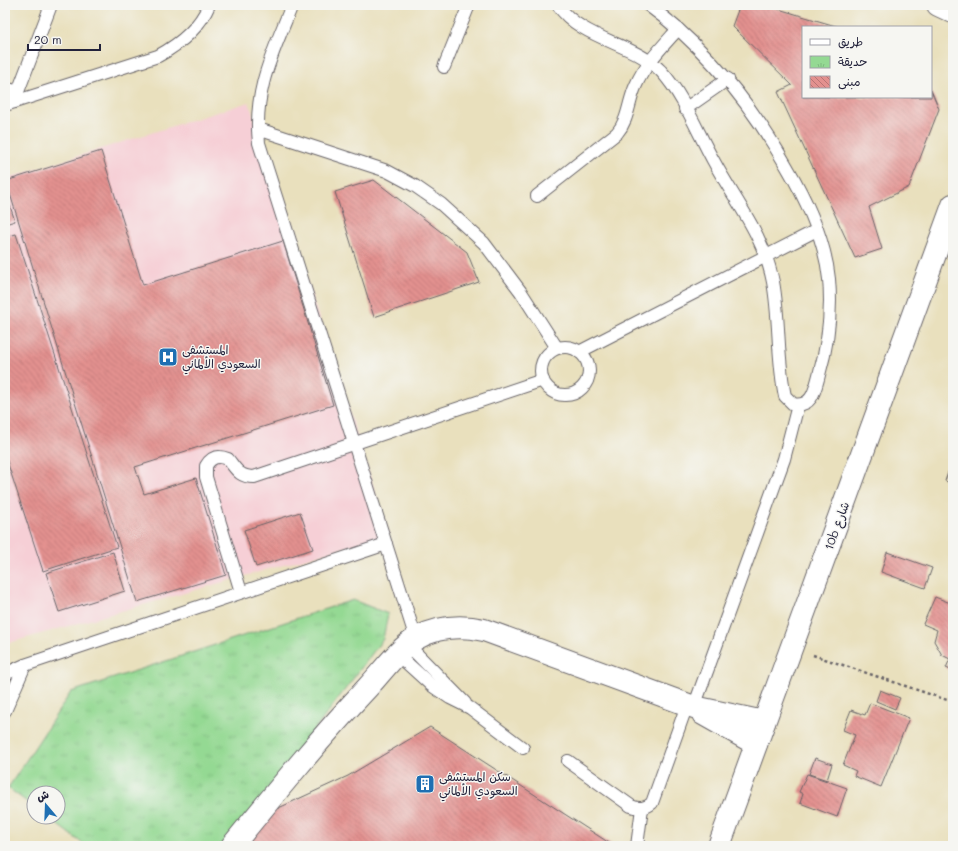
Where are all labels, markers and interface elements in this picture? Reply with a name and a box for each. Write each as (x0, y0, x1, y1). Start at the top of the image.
scale bar (28, 26, 100, 52)
legend (802, 26, 932, 98)
text: 20 m (34, 31, 62, 47)
text: طريق (838, 33, 863, 49)
text: حديقة (838, 53, 867, 69)
text: مبنى (838, 73, 861, 90)
place label: المستشفى السعودي الألماني (182, 341, 261, 375)
hospital icon: المستشفى السعودي الألماني (157, 346, 179, 368)
street label: 10b شارع (820, 499, 854, 553)
place label: سكن المستشفى السعودي الألماني (439, 768, 518, 802)
building icon: سكن المستشفى السعودي الألماني (414, 773, 436, 795)
north arrow (26, 785, 66, 825)
text: ش (34, 786, 51, 804)

